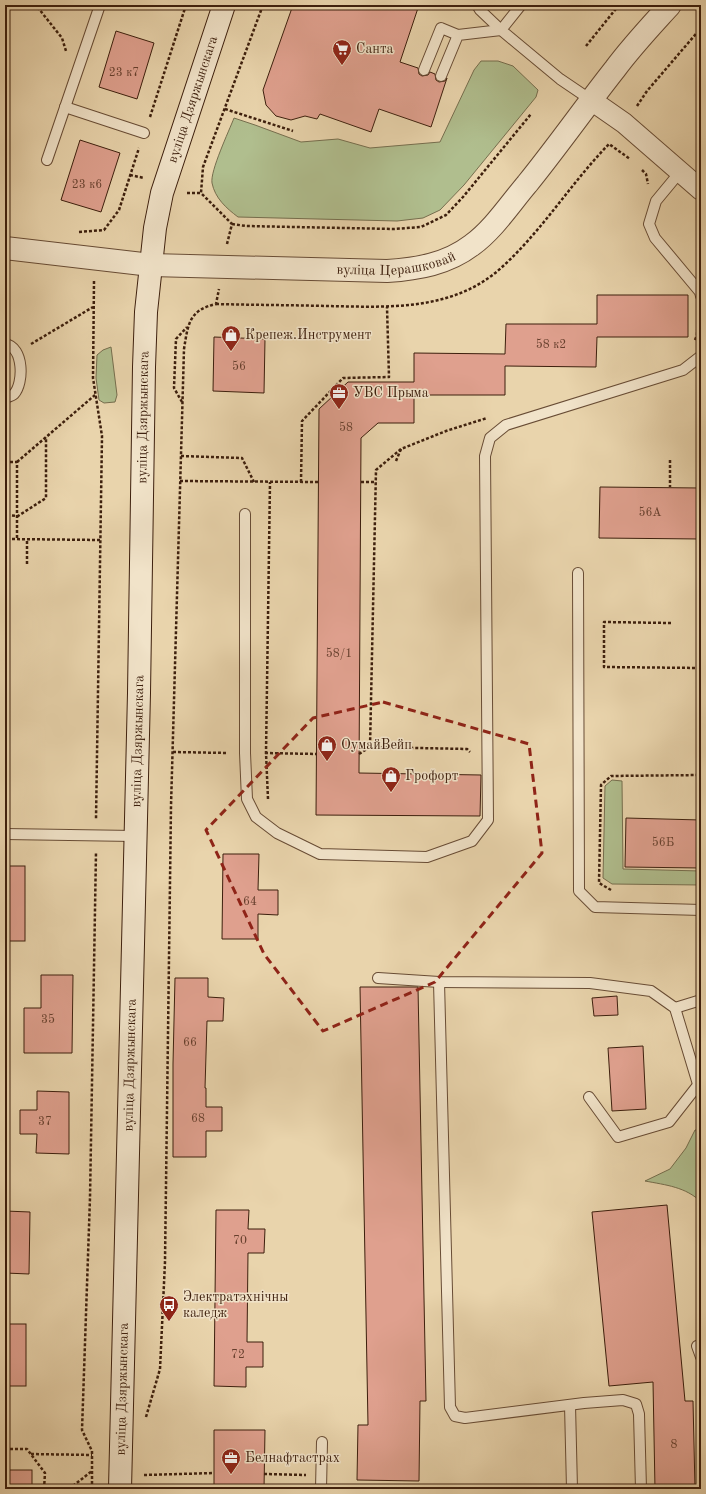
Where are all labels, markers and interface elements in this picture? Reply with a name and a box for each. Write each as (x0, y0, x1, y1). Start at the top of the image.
street label: вуліца Дзяржынскага (165, 34, 220, 165)
supermarket icon: Санта (331, 38, 353, 66)
place label: Санта (356, 42, 394, 56)
house number: 23 к7 (109, 67, 139, 79)
house number: 23 к6 (72, 179, 102, 191)
street label: вуліца Церашковай (337, 249, 458, 278)
shop icon: Крепеж.Инструмент (220, 324, 242, 352)
place label: Крепеж.Инструмент (245, 328, 372, 342)
house number: 58 к2 (536, 338, 566, 351)
street label: вуліца Дзяржынскага (135, 351, 152, 484)
house number: 56 (232, 360, 246, 373)
office icon: УВС Прыма (328, 382, 350, 410)
place label: УВС Прыма (353, 386, 429, 400)
house number: 58 (339, 421, 353, 434)
house number: 56А (638, 506, 662, 519)
house number: 58/1 (326, 647, 352, 660)
street label: вуліца Дзяржынскага (129, 675, 146, 808)
shop icon: ОумайВейп (316, 734, 338, 762)
place label: ОумайВейп (341, 738, 412, 752)
shop icon: Грофорт (380, 765, 402, 793)
place label: Грофорт (405, 769, 459, 784)
house number: 56Б (652, 836, 674, 849)
house number: 64 (243, 896, 257, 908)
street label: вуліца Дзяржынскага (122, 999, 139, 1132)
house number: 35 (41, 1013, 55, 1026)
house number: 66 (183, 1037, 197, 1049)
house number: 68 (191, 1113, 205, 1125)
house number: 37 (38, 1116, 52, 1128)
house number: 70 (233, 1235, 247, 1247)
place label: Электратэхнічны каледж (183, 1290, 288, 1320)
bus stop icon: Электратэхнічны каледж (158, 1294, 180, 1322)
street label: вуліца Дзяржынскага (114, 1322, 131, 1456)
house number: 72 (231, 1349, 245, 1361)
house number: 8 (671, 1439, 678, 1451)
office icon: Белнафтастрах (220, 1447, 242, 1475)
place label: Белнафтастрах (245, 1451, 340, 1466)

